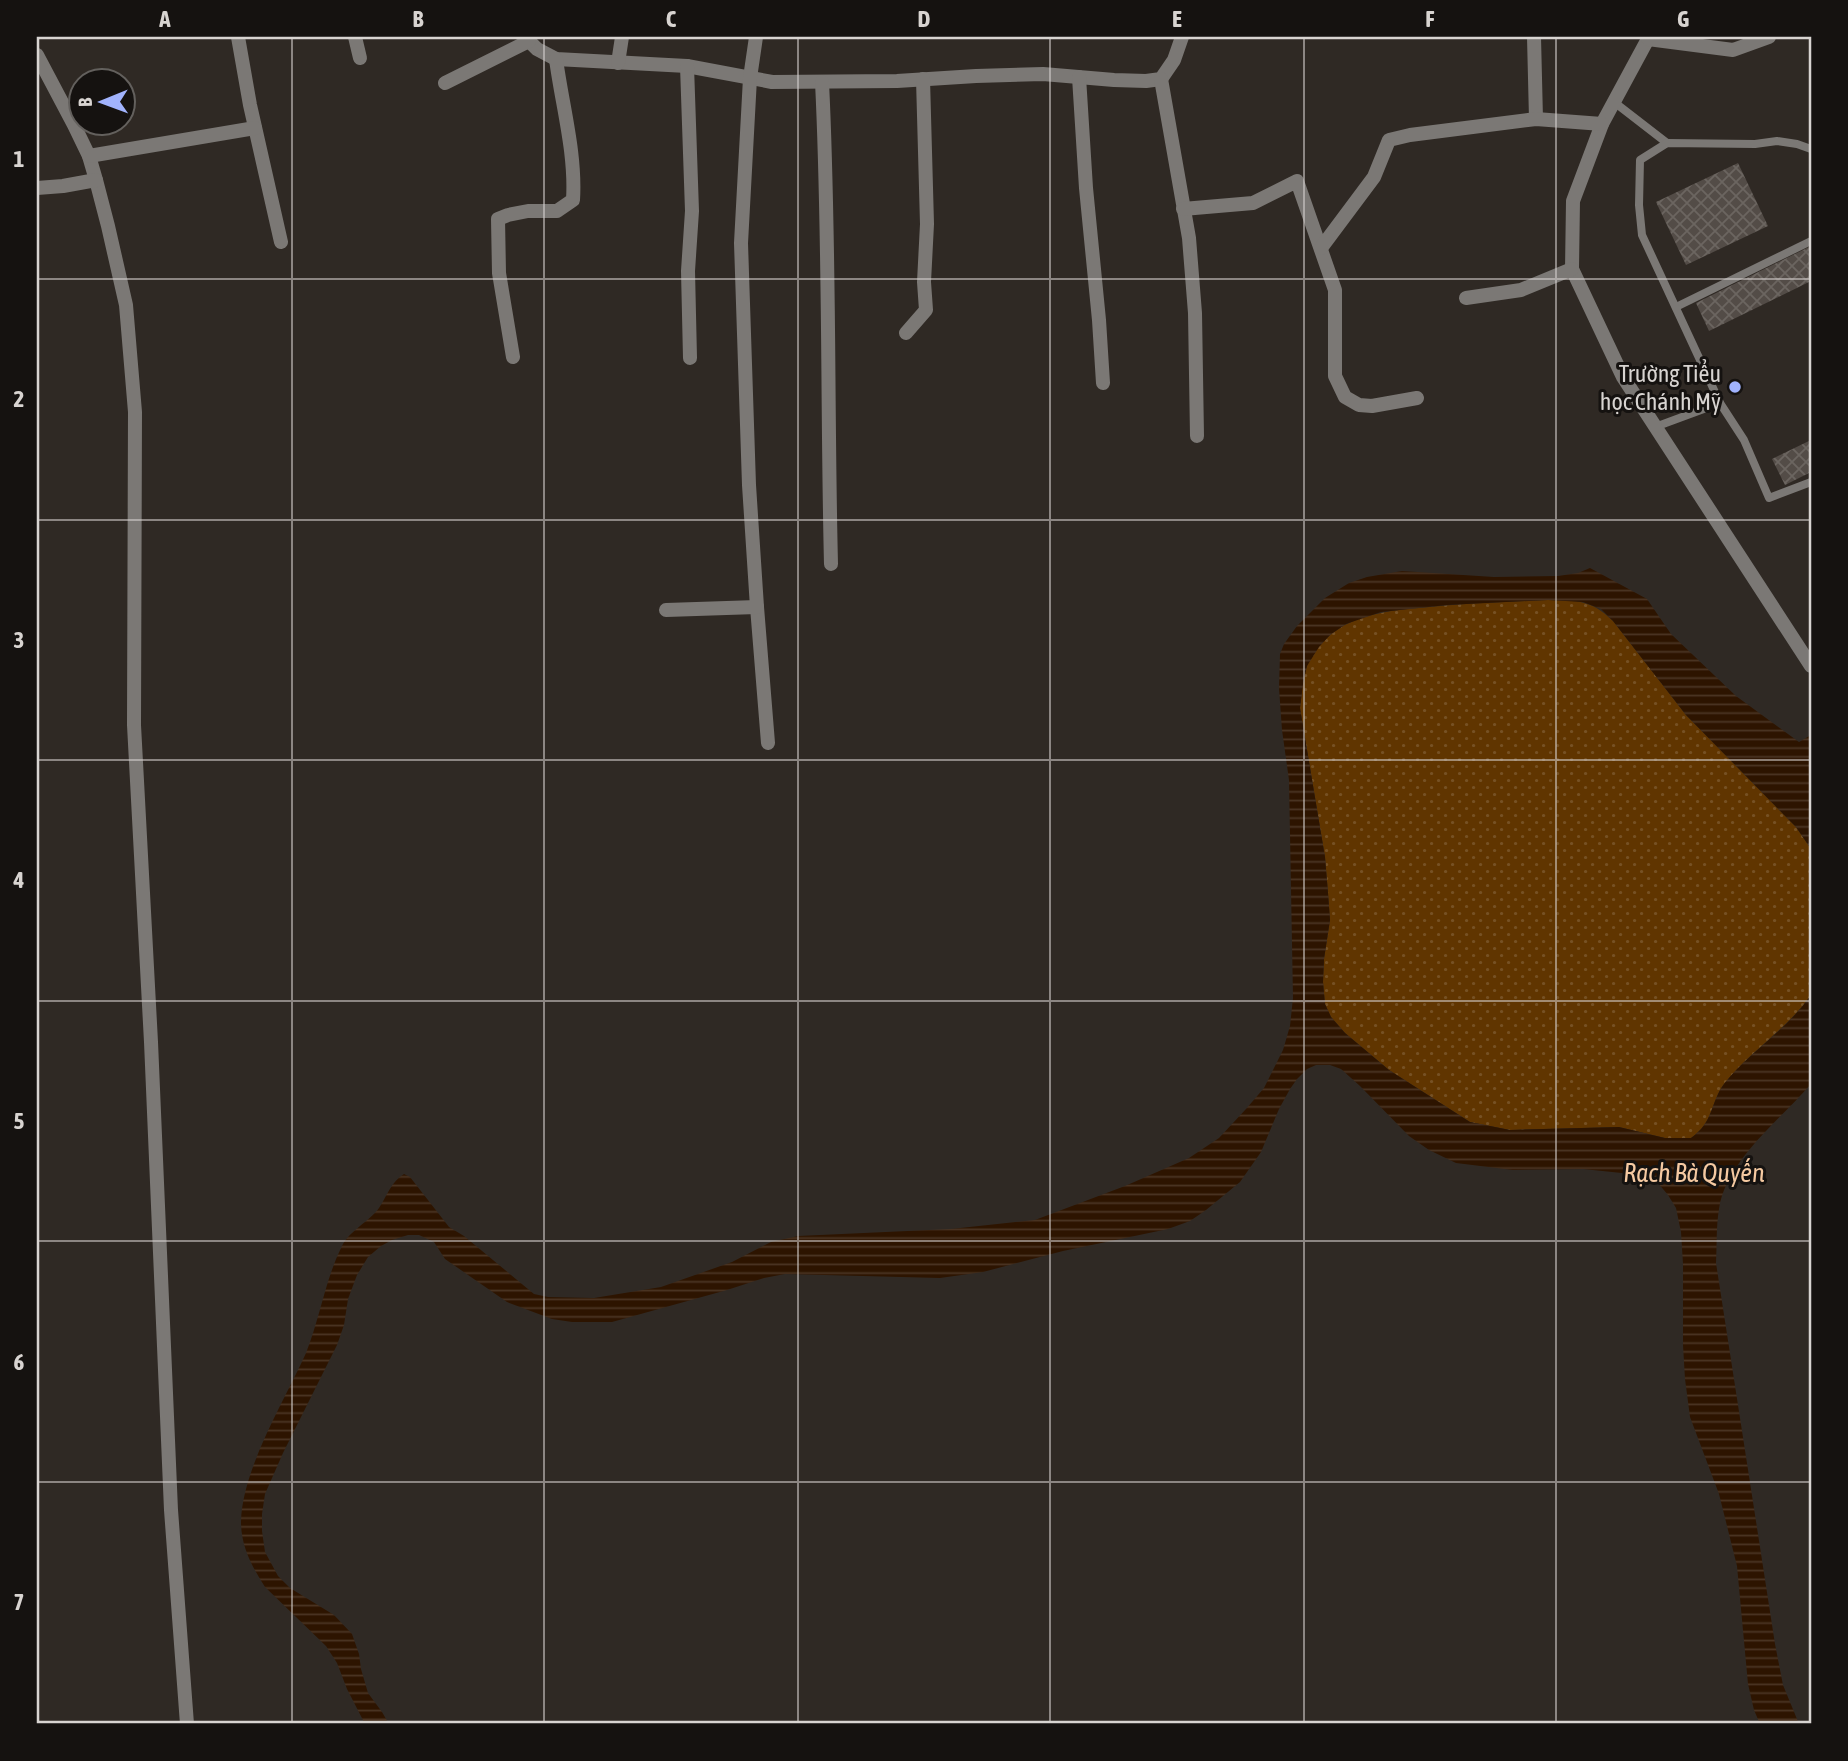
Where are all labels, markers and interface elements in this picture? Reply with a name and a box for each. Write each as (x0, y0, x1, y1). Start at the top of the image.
text: A (158, 6, 171, 32)
text: B (413, 6, 424, 32)
text: C (666, 6, 677, 32)
text: D (918, 6, 931, 32)
text: E (1172, 6, 1182, 32)
text: F (1425, 6, 1435, 32)
text: G (1677, 6, 1689, 32)
north arrow (66, 66, 136, 136)
text: B (74, 98, 96, 107)
text: 1 (14, 146, 25, 172)
place label: Trường Tiểu học Chánh Mỹ (1600, 358, 1721, 415)
marker: Trường Tiểu học Chánh Mỹ (1727, 379, 1743, 395)
text: 2 (14, 386, 24, 412)
text: 3 (14, 627, 24, 653)
text: 4 (13, 867, 25, 893)
text: 5 (14, 1108, 25, 1134)
water label: Rạch Bà Quyến (1623, 1158, 1765, 1188)
text: 6 (14, 1349, 25, 1375)
text: 7 (14, 1589, 24, 1615)

